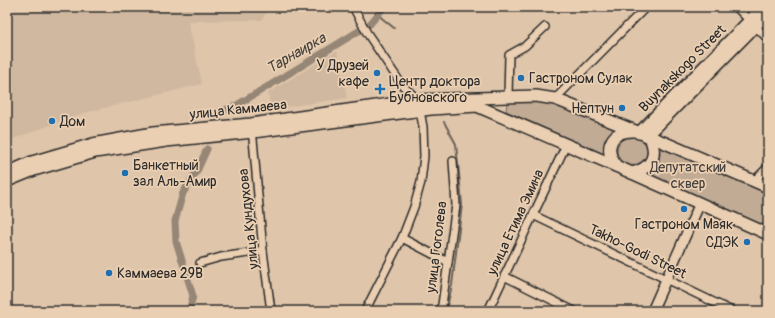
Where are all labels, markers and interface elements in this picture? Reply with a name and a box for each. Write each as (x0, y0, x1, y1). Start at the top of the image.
street label: Buynakskogo Street (635, 21, 730, 116)
water label: Тарнаирка (263, 28, 330, 78)
place label: У Друзей кафе (316, 57, 369, 90)
marker: У Друзей кафе (372, 68, 382, 78)
place label: Гастроном Сулак (529, 70, 633, 87)
place label: Центр доктора Бубновского (389, 73, 480, 106)
marker: Гастроном Сулак (516, 73, 526, 83)
marker: Центр доктора Бубновского (374, 83, 386, 95)
street label: улица Каммаева (188, 96, 288, 123)
place label: Нептун (571, 100, 614, 117)
marker: Нептун (617, 103, 627, 113)
place label: Дом (59, 113, 85, 130)
marker: Дом (47, 116, 57, 126)
place label: Банкетный зал Аль-Амир (133, 157, 217, 190)
park label: Депутатский сквер (649, 159, 726, 192)
street label: улица Етима Эмина (483, 167, 547, 279)
marker: Банкетный зал Аль-Амир (120, 168, 130, 178)
street label: улица Кундухова (235, 168, 262, 271)
street label: улица Гоголева (422, 200, 451, 295)
marker: Гастроном Маяк (679, 204, 689, 214)
place label: Гастроном Маяк (635, 216, 733, 233)
street label: Takho-Godi Street (586, 220, 690, 283)
place label: СДЭК (706, 234, 739, 251)
marker: СДЭК (742, 237, 752, 247)
place label: Каммаева 29В (117, 265, 203, 282)
marker: Каммаева 29В (104, 268, 114, 278)

